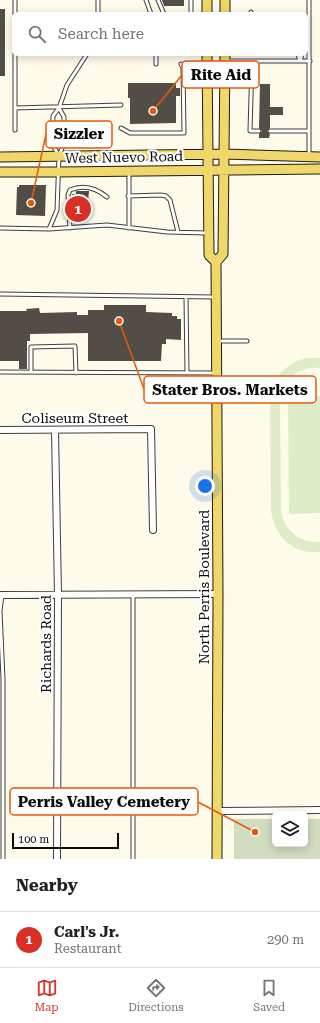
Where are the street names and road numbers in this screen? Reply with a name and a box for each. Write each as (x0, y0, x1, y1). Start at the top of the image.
street label: West Nuevo Road (65, 148, 183, 166)
street label: Coliseum Street (21, 410, 129, 426)
street label: North Perris Boulevard (196, 510, 212, 664)
street label: Richards Road (38, 595, 54, 693)

